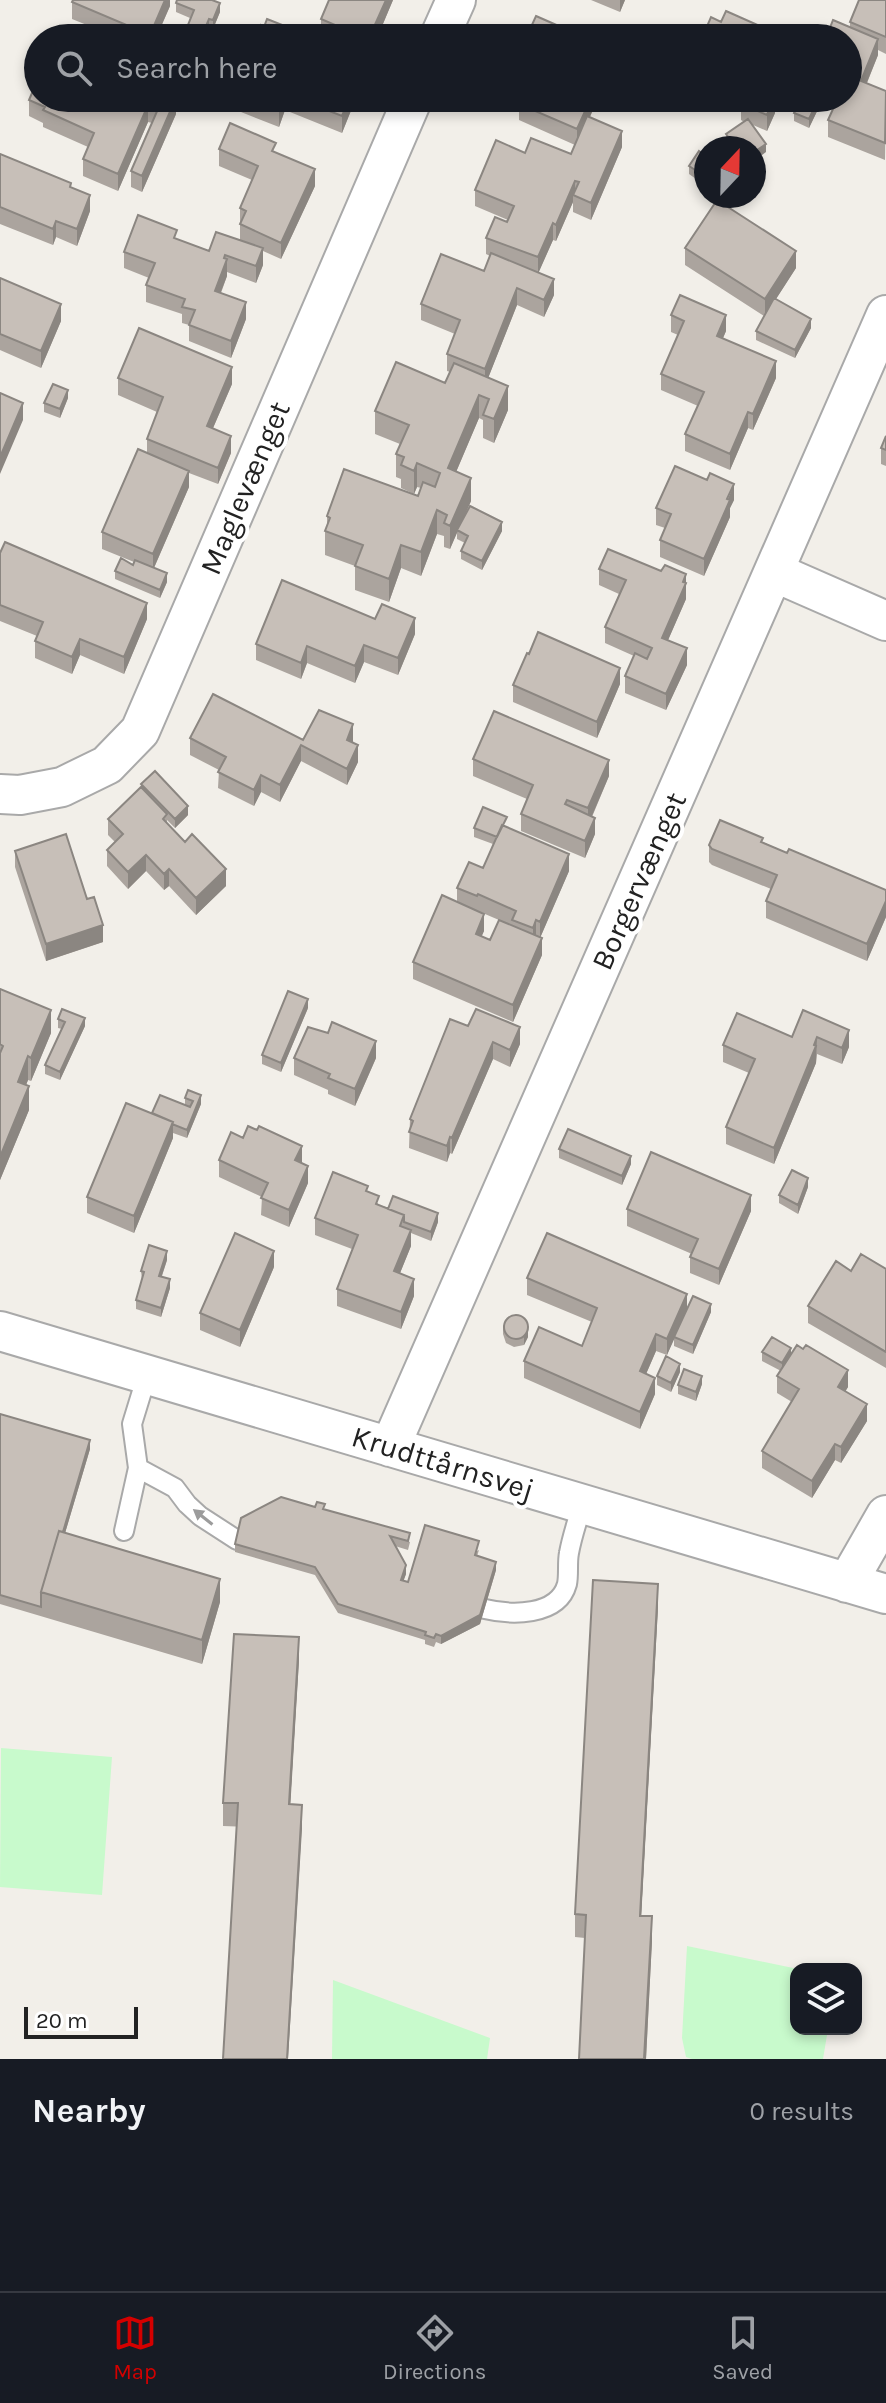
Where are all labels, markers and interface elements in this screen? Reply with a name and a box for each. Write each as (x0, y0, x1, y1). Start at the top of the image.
search box (24, 24, 862, 112)
icon: search (52, 46, 96, 90)
text: Search here (116, 50, 277, 86)
north arrow (694, 136, 766, 208)
street label: Maglevænget (192, 396, 298, 580)
street label: Borgervænget (584, 787, 694, 975)
street label: Krudttårnsvej (348, 1418, 538, 1508)
one-way arrow (193, 1510, 213, 1526)
map controls (790, 1963, 862, 2035)
button: layers (790, 1963, 862, 2035)
scale bar (24, 2003, 138, 2039)
text: 20 m (36, 2008, 88, 2034)
text: Nearby (32, 2091, 146, 2131)
text: 0 results (750, 2096, 854, 2127)
tab: Map (113, 2311, 157, 2385)
tab: Directions (383, 2311, 486, 2385)
tab: Saved (712, 2311, 773, 2385)

